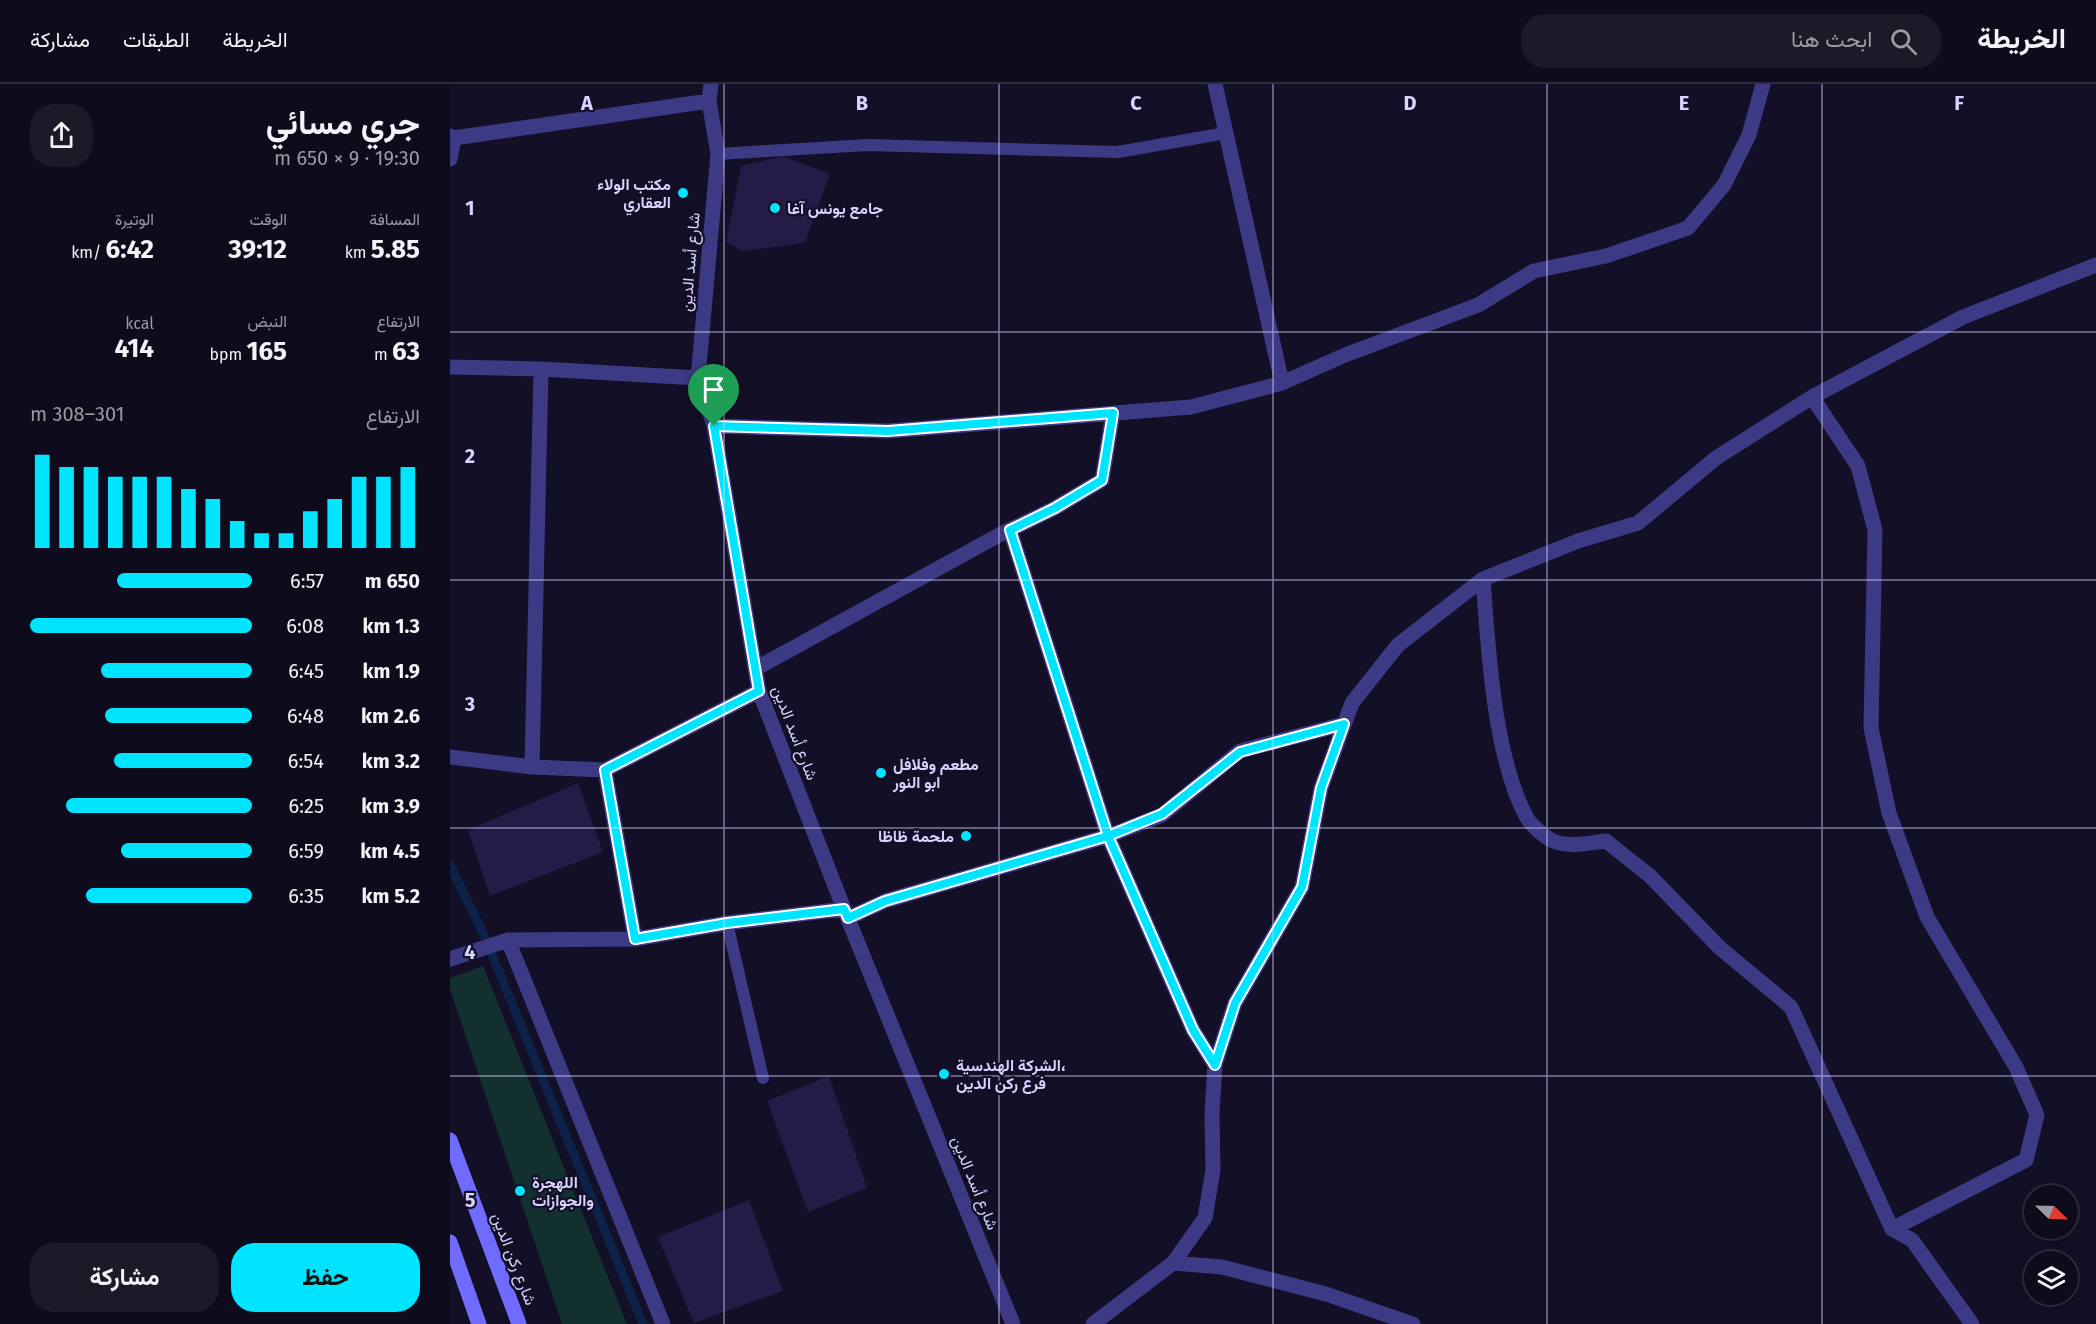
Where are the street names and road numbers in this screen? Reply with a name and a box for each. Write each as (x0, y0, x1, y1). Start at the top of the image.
street label: شارع أسد الدين (676, 212, 706, 313)
street label: شارع أسد الدين (766, 683, 822, 784)
street label: شارع أسد الدين (946, 1133, 1002, 1233)
street label: شارع ركن الدين (486, 1210, 540, 1308)

